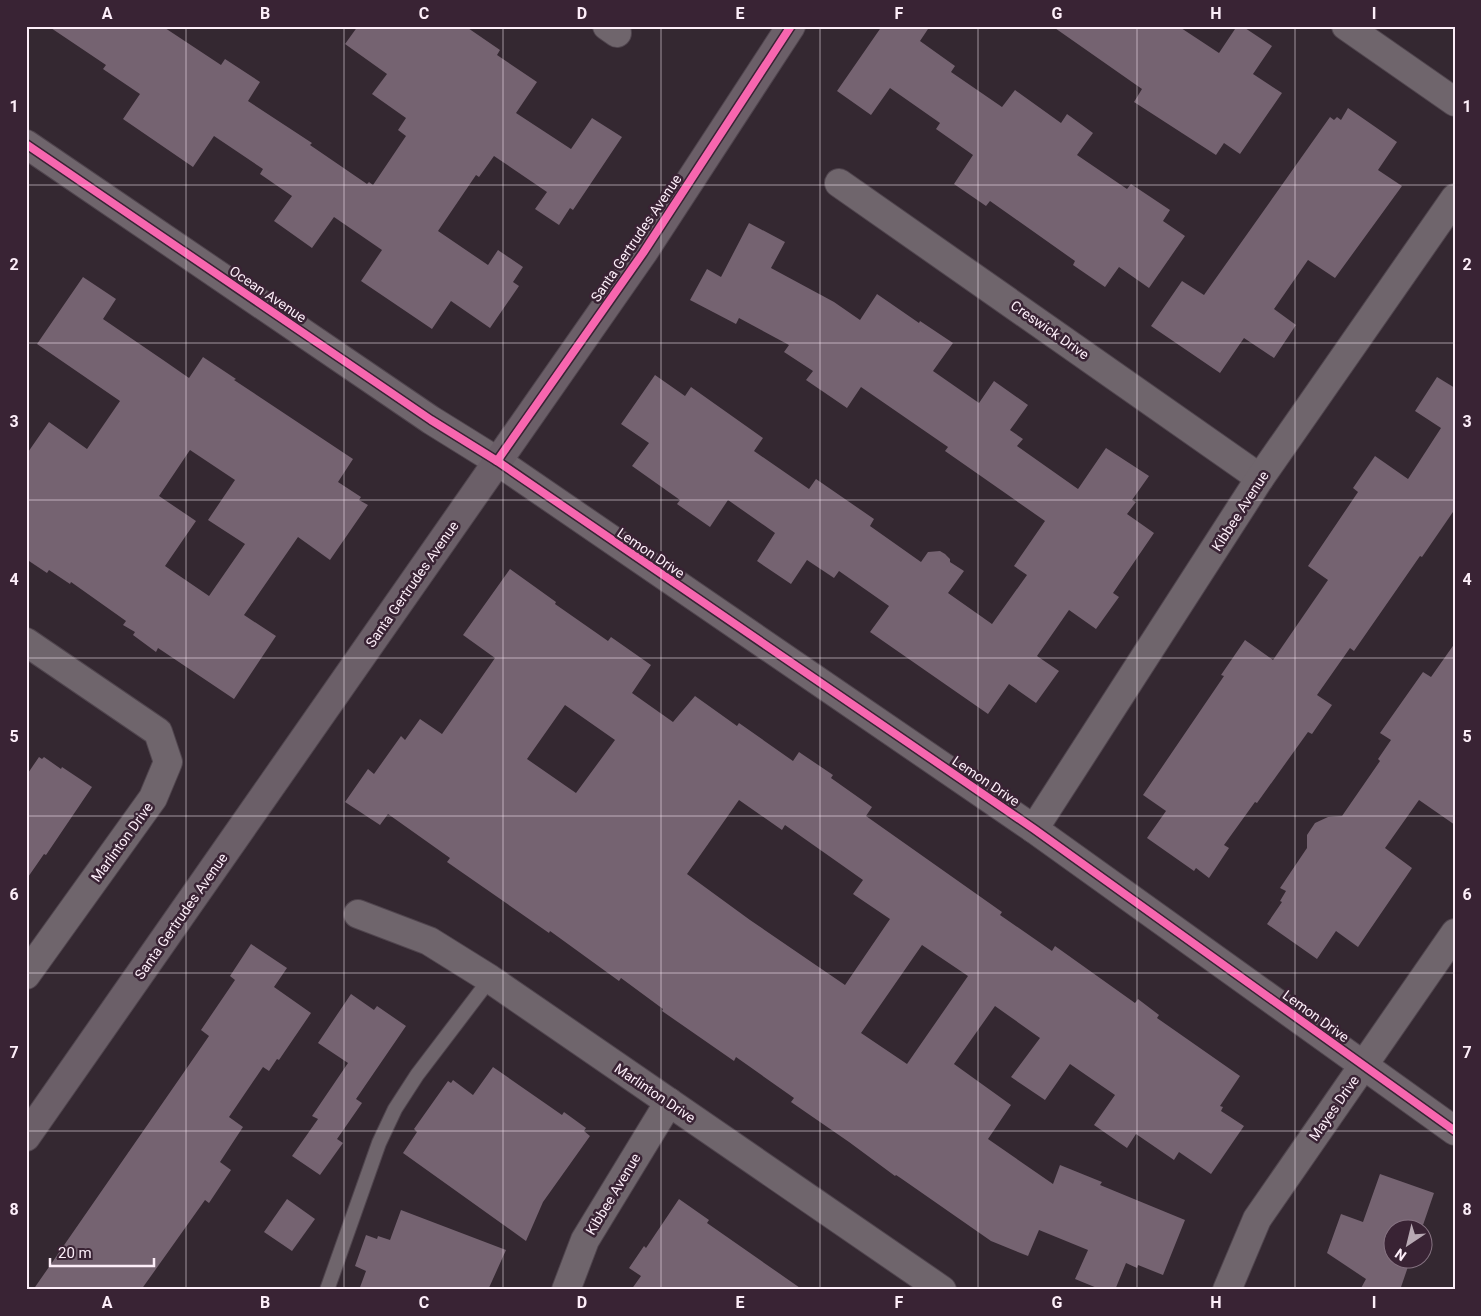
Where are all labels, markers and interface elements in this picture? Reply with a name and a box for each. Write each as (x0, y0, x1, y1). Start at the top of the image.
text: A (102, 4, 113, 23)
text: B (260, 4, 270, 23)
text: C (419, 4, 429, 23)
text: D (577, 4, 587, 23)
text: E (736, 4, 745, 23)
text: F (895, 4, 904, 23)
text: G (1052, 4, 1063, 23)
text: H (1210, 4, 1222, 23)
text: I (1372, 4, 1376, 23)
text: 1 (9, 97, 19, 116)
text: 1 (1462, 97, 1472, 116)
street label: Santa Gertrudes Avenue (587, 171, 685, 305)
text: 2 (9, 255, 19, 274)
text: 2 (1462, 255, 1472, 274)
street label: Ocean Avenue (227, 262, 309, 326)
street label: Creswick Drive (1008, 297, 1092, 363)
text: 3 (9, 412, 19, 431)
text: 3 (1462, 412, 1472, 431)
street label: Kibbee Avenue (1208, 468, 1272, 554)
street label: Santa Gertrudes Avenue (362, 518, 462, 650)
street label: Lemon Drive (614, 525, 688, 581)
text: 4 (9, 570, 19, 589)
text: 4 (1462, 570, 1472, 589)
text: 5 (9, 727, 19, 746)
text: 5 (1462, 727, 1472, 746)
street label: Lemon Drive (949, 753, 1023, 809)
street label: Marlinton Drive (88, 799, 156, 885)
street label: Santa Gertrudes Avenue (131, 850, 231, 982)
text: 6 (9, 885, 19, 904)
text: 6 (1462, 885, 1472, 904)
street label: Lemon Drive (1280, 987, 1352, 1045)
text: 7 (9, 1043, 19, 1062)
text: 7 (1462, 1043, 1472, 1062)
street label: Marlinton Drive (611, 1060, 699, 1126)
street label: Mayes Drive (1306, 1072, 1362, 1144)
street label: Kibbee Avenue (582, 1150, 644, 1238)
text: 8 (9, 1200, 19, 1219)
text: 8 (1462, 1200, 1472, 1219)
north arrow (1384, 1218, 1434, 1268)
scale bar (50, 1236, 154, 1268)
text: 20 m (58, 1244, 92, 1262)
text: N (1392, 1245, 1409, 1264)
text: A (102, 1293, 113, 1312)
text: B (260, 1293, 270, 1312)
text: C (419, 1293, 429, 1312)
text: D (577, 1293, 587, 1312)
text: E (736, 1293, 745, 1312)
text: F (895, 1293, 904, 1312)
text: G (1052, 1293, 1063, 1312)
text: H (1210, 1293, 1222, 1312)
text: I (1372, 1293, 1376, 1312)

